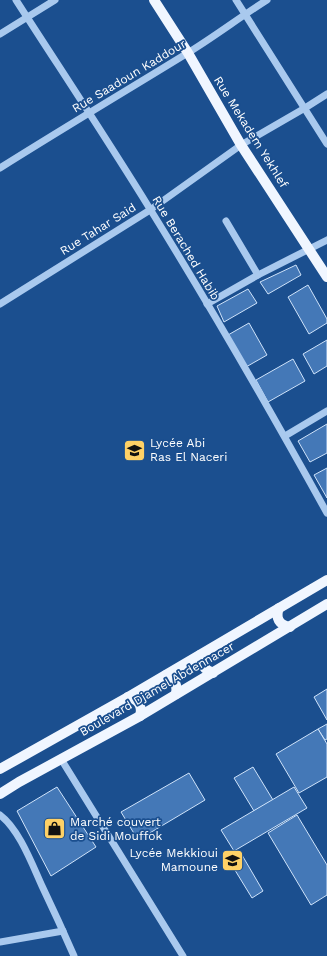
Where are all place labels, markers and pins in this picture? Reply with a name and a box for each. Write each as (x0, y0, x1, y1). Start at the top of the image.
place label: Lycée Abi Ras El Naceri (150, 436, 227, 464)
school or university icon: Lycée Abi Ras El Naceri (121, 437, 147, 463)
place label: Marché couvert de Sidi Mouffok (70, 815, 162, 843)
shop icon: Marché couvert de Sidi Mouffok (42, 816, 68, 842)
place label: Lycée Mekkioui Mamoune (129, 846, 218, 874)
school or university icon: Lycée Mekkioui Mamoune (220, 847, 246, 873)

